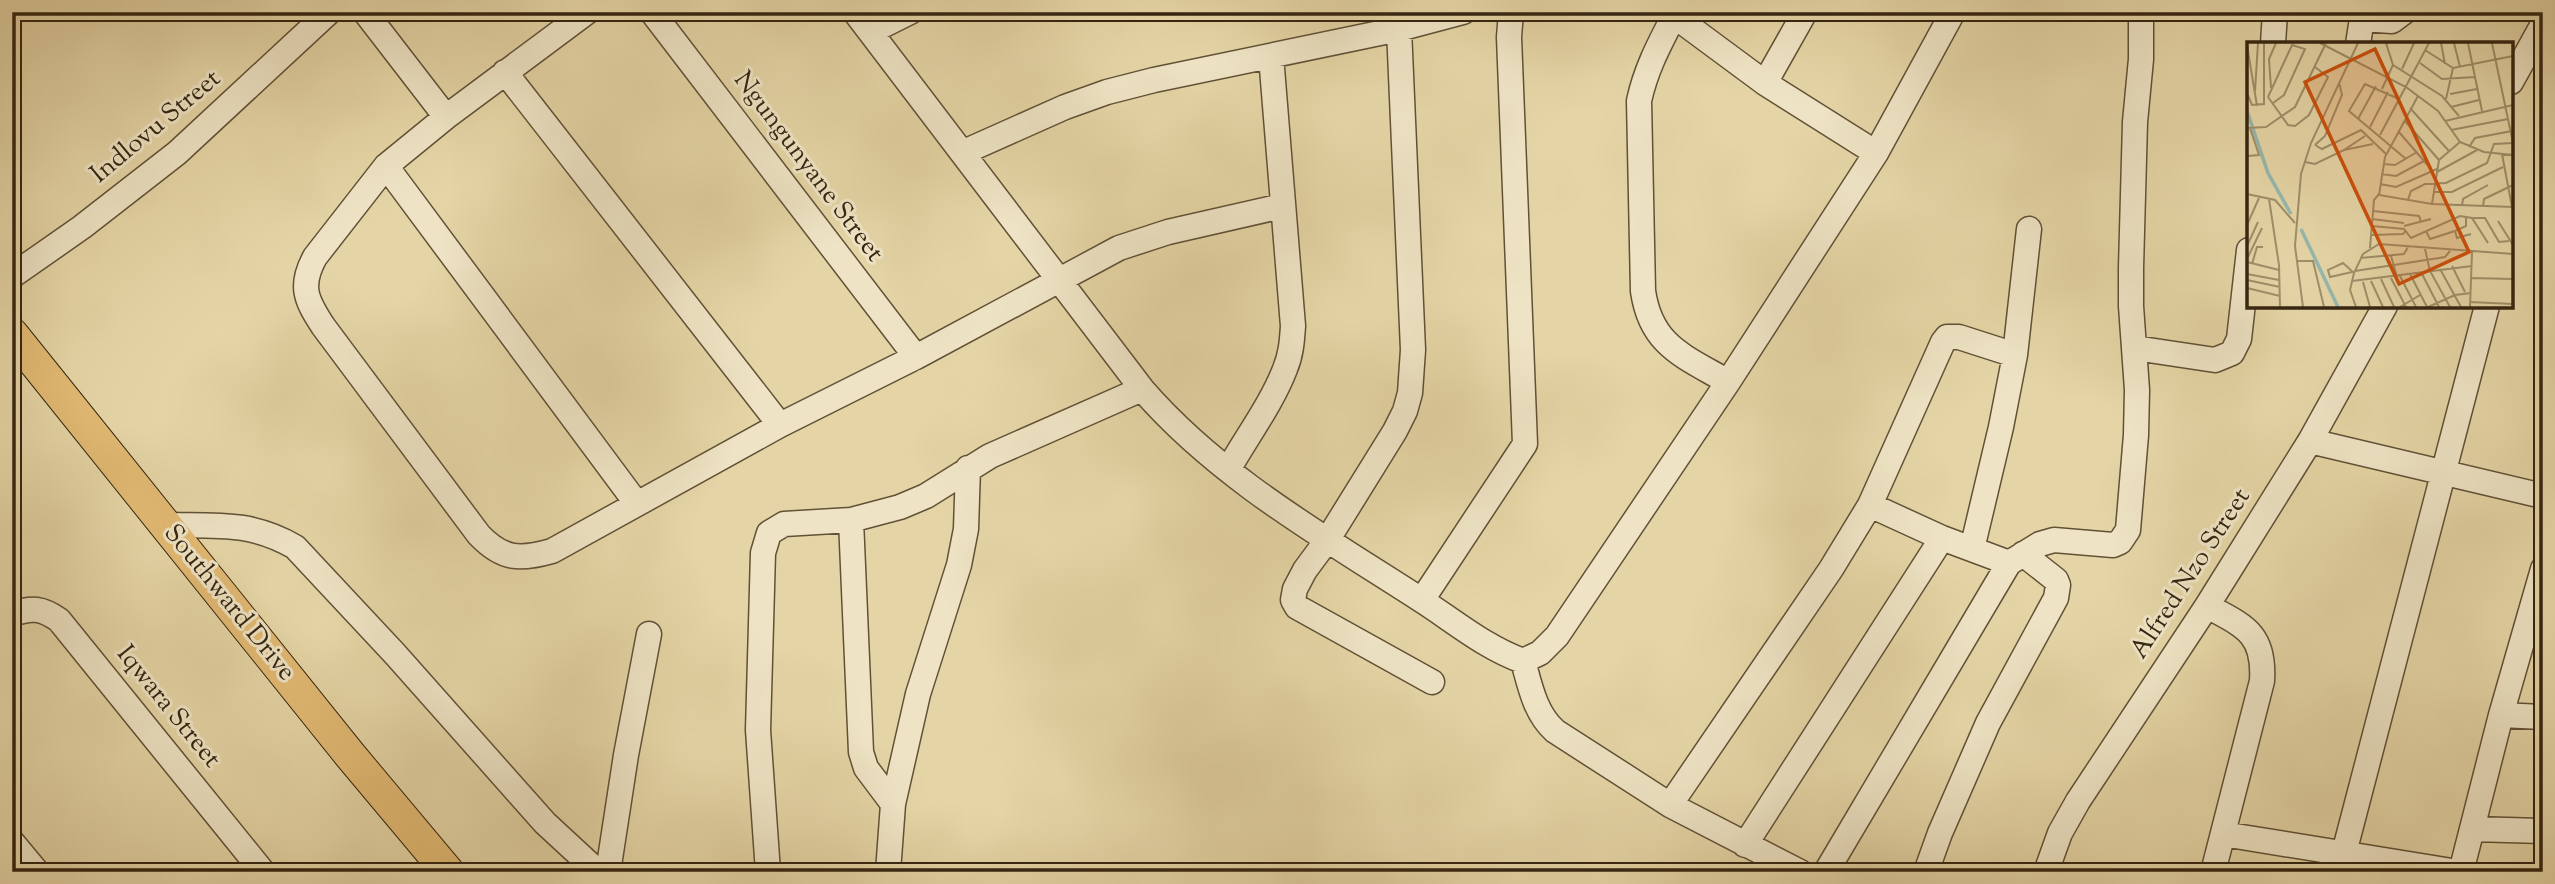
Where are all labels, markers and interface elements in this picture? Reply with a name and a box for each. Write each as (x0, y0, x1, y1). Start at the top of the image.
inset map (2247, 42, 2513, 308)
street label: Indlovu Street (83, 61, 229, 193)
street label: Ngungunyane Street (724, 64, 892, 270)
street label: Alfred Nzo Street (2122, 481, 2260, 667)
street label: Southward Drive (154, 517, 304, 689)
street label: Iqwara Street (107, 638, 229, 776)

